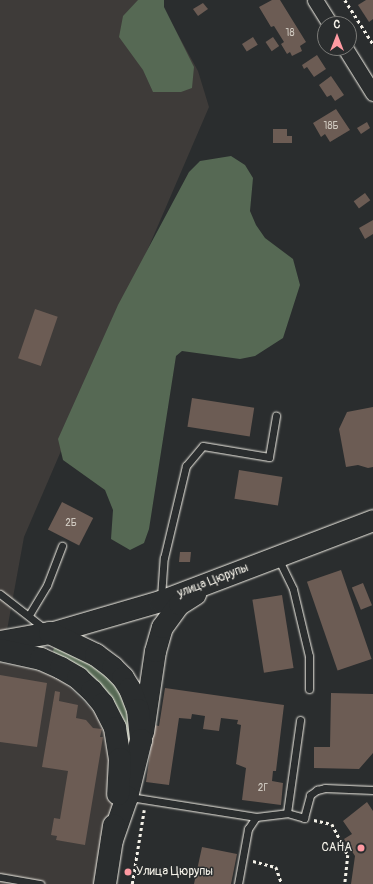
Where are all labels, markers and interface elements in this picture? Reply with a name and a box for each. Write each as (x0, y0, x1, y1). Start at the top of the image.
north arrow (317, 16, 357, 56)
text: С (334, 18, 340, 31)
house number: 18 (286, 28, 294, 40)
house number: 18Б (324, 121, 338, 133)
house number: 2Б (65, 518, 77, 530)
street label: улица Цюрупы (175, 561, 251, 601)
house number: 2Г (258, 783, 268, 795)
place label: САНА (321, 841, 352, 855)
marker: САНА (355, 842, 367, 854)
place label: Улица Цюрупы (136, 865, 213, 879)
marker: Улица Цюрупы (123, 867, 133, 877)

